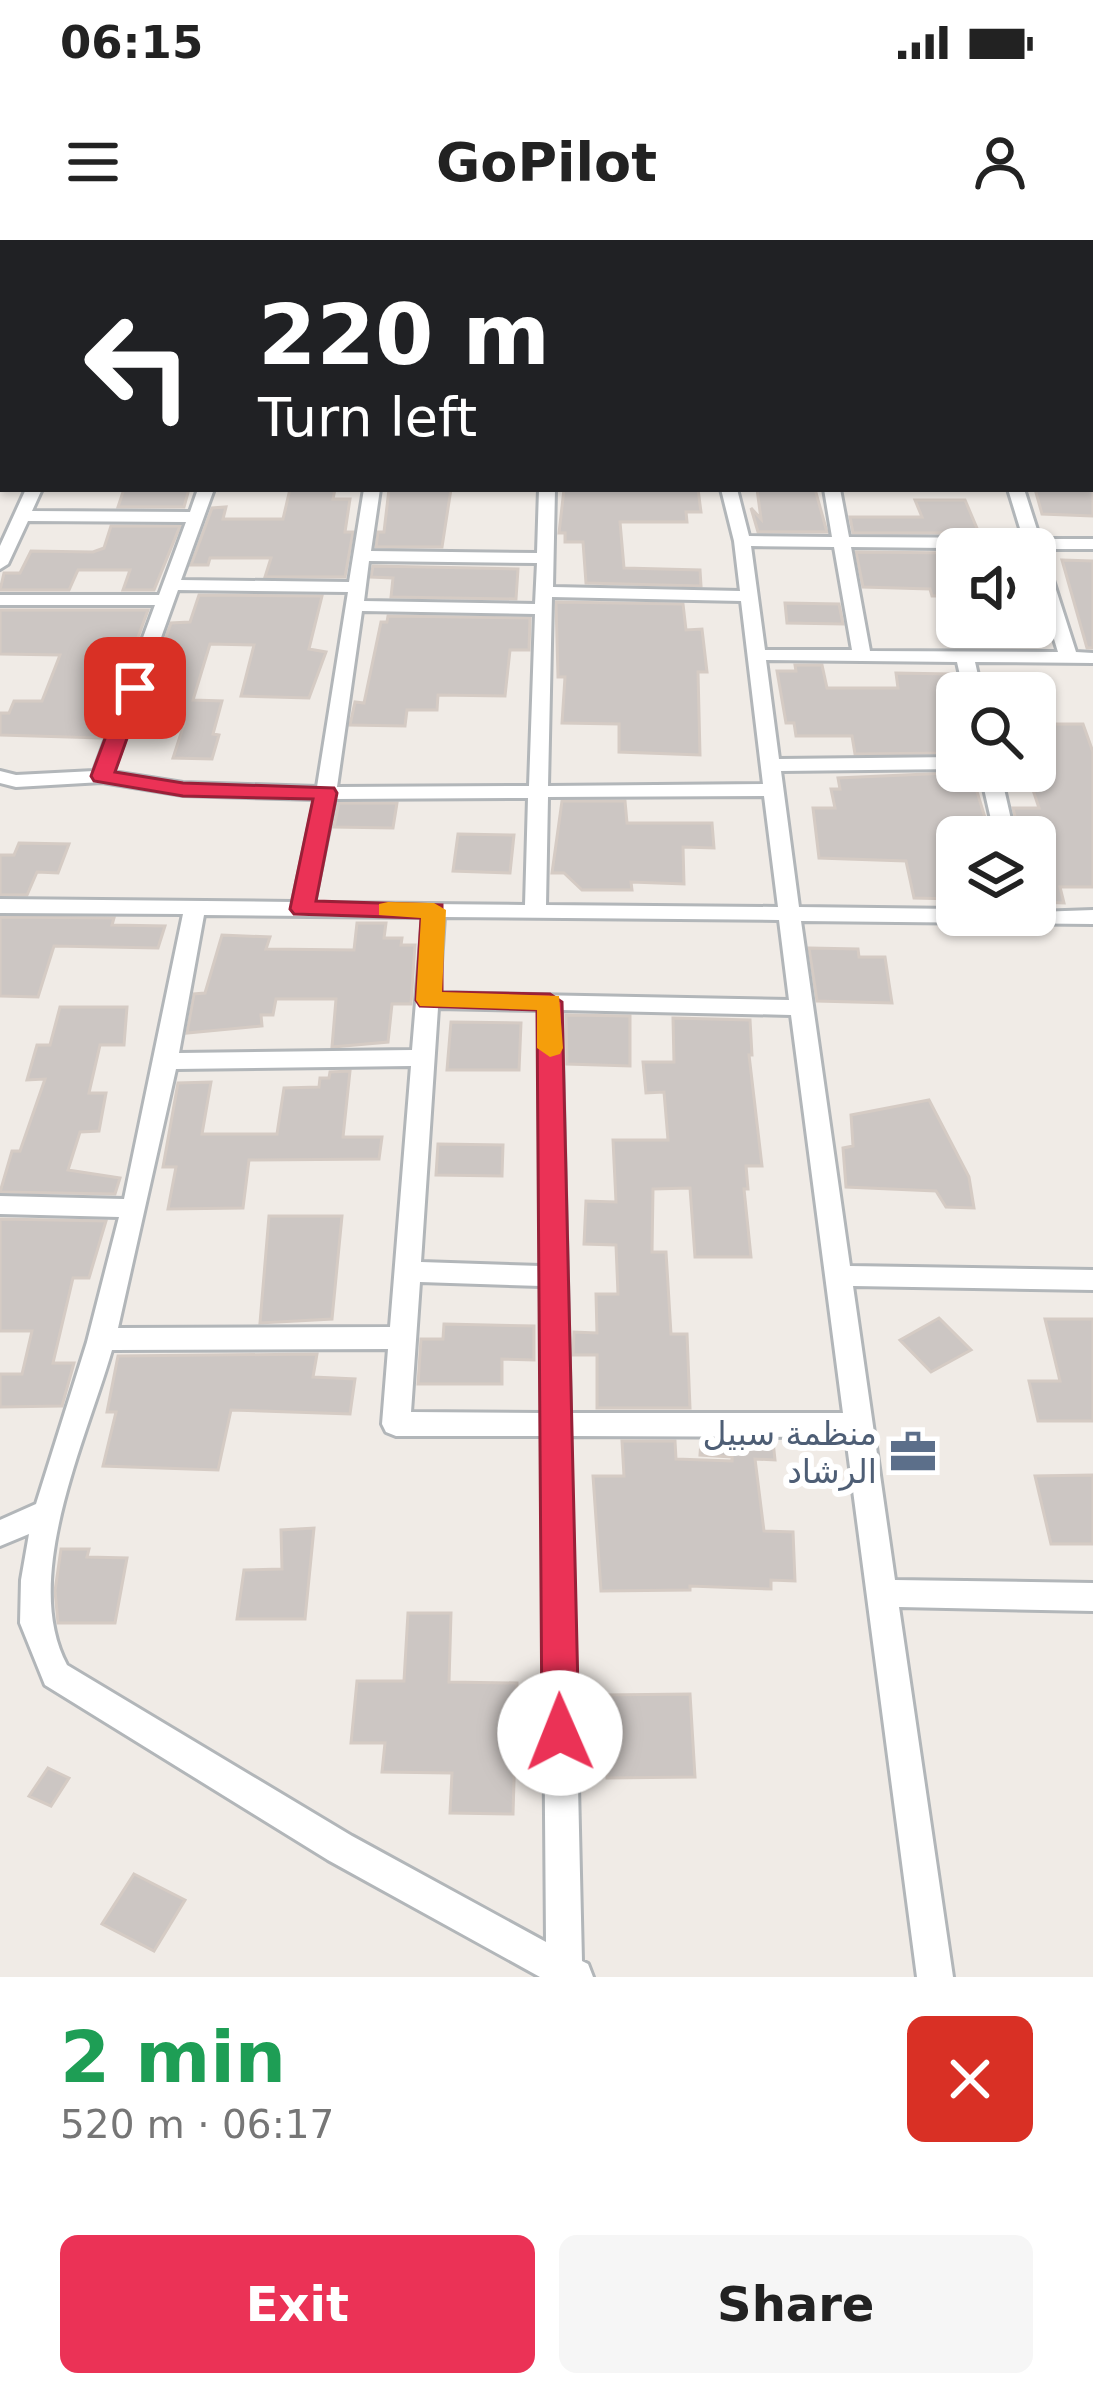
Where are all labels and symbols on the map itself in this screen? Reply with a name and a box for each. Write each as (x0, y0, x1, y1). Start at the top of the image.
pin (84, 637, 186, 739)
place label: منظمة سبيل الرشاد (702, 1414, 877, 1491)
office icon: منظمة سبيل الرشاد (888, 1427, 938, 1477)
position arrow (497, 1670, 623, 1796)

